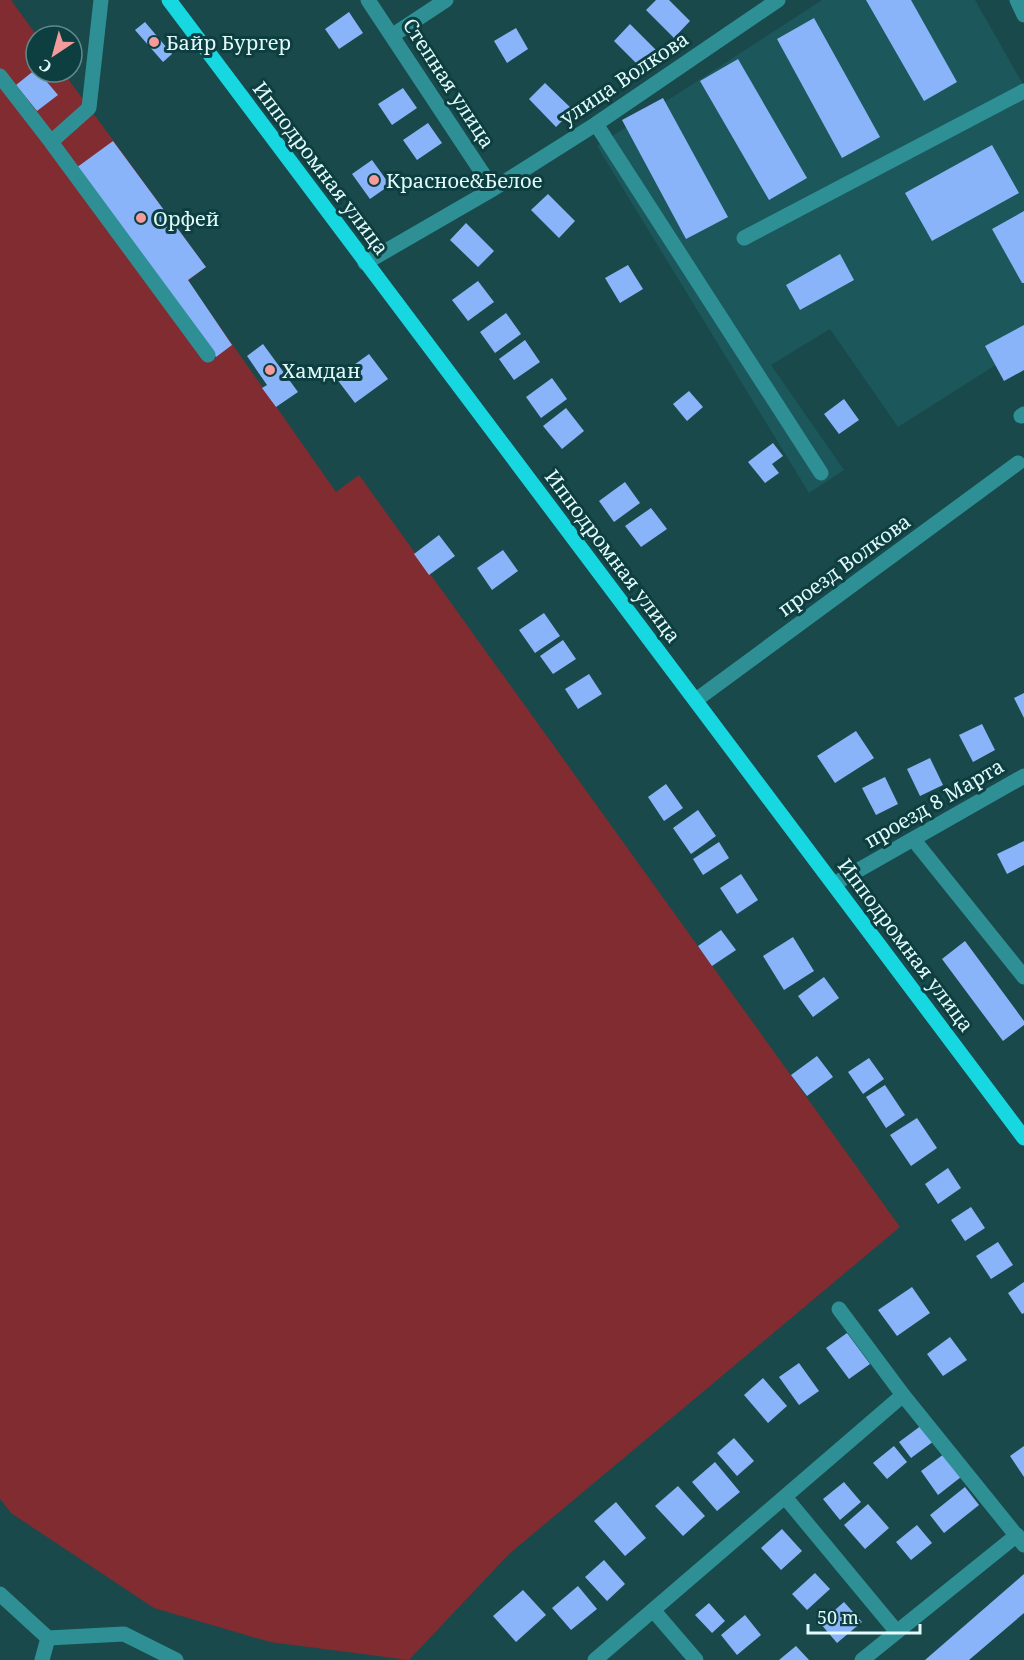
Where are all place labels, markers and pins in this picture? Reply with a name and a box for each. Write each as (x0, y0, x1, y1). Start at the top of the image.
place label: Байр Бургер (166, 29, 291, 56)
marker: Байр Бургер (147, 35, 161, 49)
place label: Красное&Белое (386, 167, 542, 194)
marker: Красное&Белое (367, 173, 381, 187)
place label: Орфей (153, 205, 219, 232)
marker: Орфей (134, 211, 148, 225)
place label: Хамдан (282, 357, 360, 384)
marker: Хамдан (263, 363, 277, 377)

